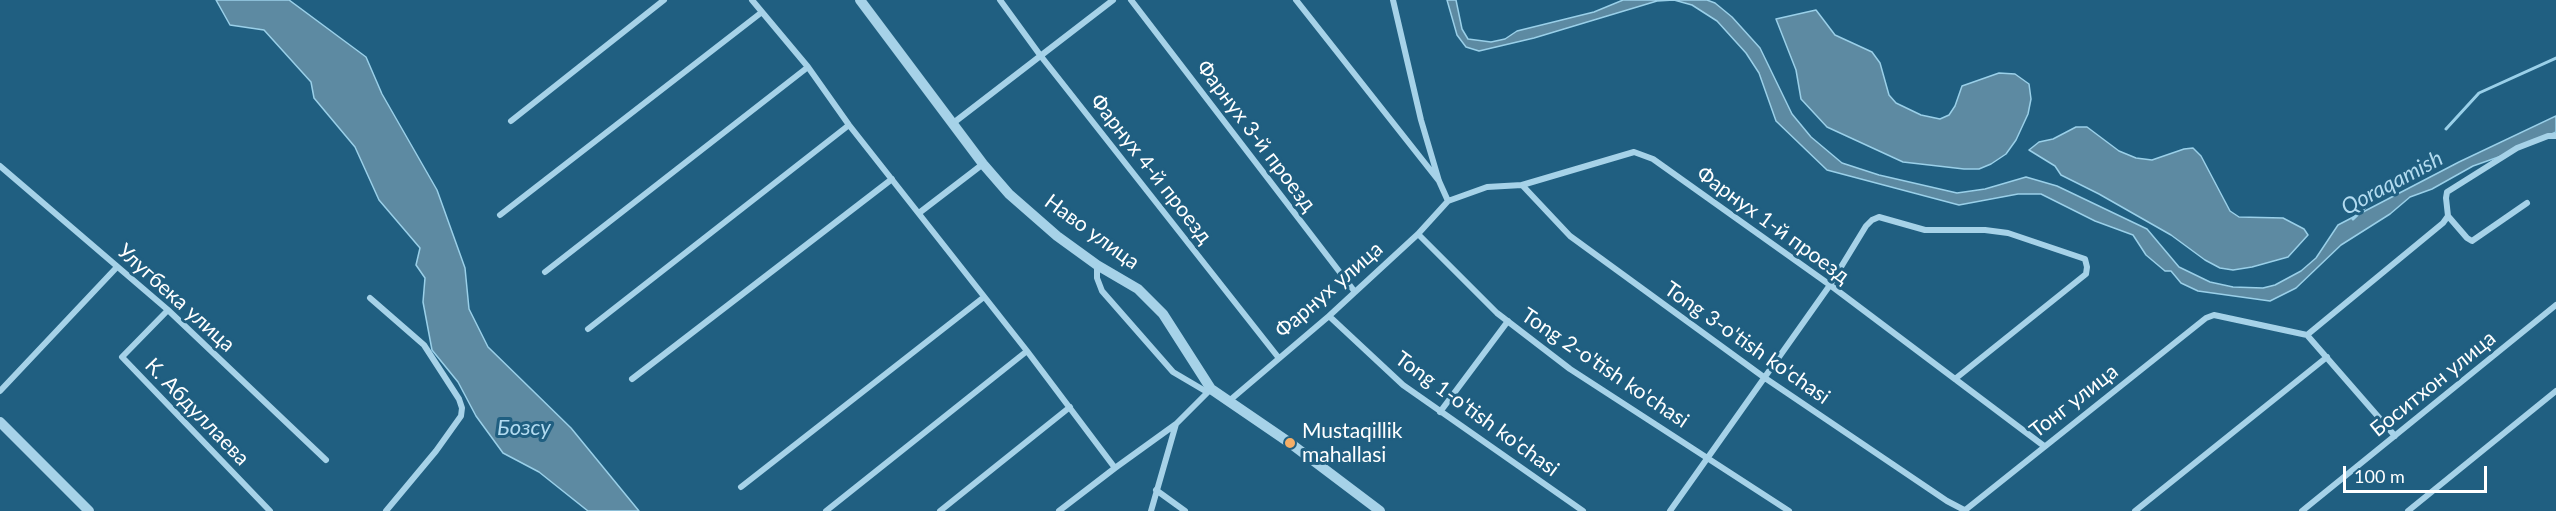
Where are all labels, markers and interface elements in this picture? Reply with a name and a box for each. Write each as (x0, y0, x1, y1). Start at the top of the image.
street label: Фарнух 3-й проезд (1191, 55, 1321, 217)
street label: Фарнух 4-й проезд (1085, 89, 1217, 249)
water label: Qoraqamish (2337, 145, 2447, 221)
street label: Фарнух 1-й проезд (1692, 161, 1854, 289)
street label: Наво улица (1040, 189, 1144, 275)
street label: Фарнух улица (1270, 236, 1388, 344)
street label: Улугбека улица (112, 239, 240, 357)
street label: Tong 3-o'tish ko'chasi (1659, 276, 1835, 410)
street label: Tong 2-o'tish ko'chasi (1517, 303, 1693, 433)
street label: Боситхон улица (2365, 326, 2501, 442)
street label: Tong 1-o'tish ko'chasi (1390, 346, 1564, 482)
street label: К. Абдуллаева (140, 353, 254, 471)
street label: Тонг улица (2025, 359, 2123, 443)
water label: Бозсу (497, 415, 551, 441)
place label: Mustaqillik mahallasi (1302, 418, 1402, 468)
marker: Mustaqillik mahallasi (1283, 436, 1297, 450)
scale bar (2346, 454, 2490, 492)
text: 100 m (2354, 465, 2405, 487)

